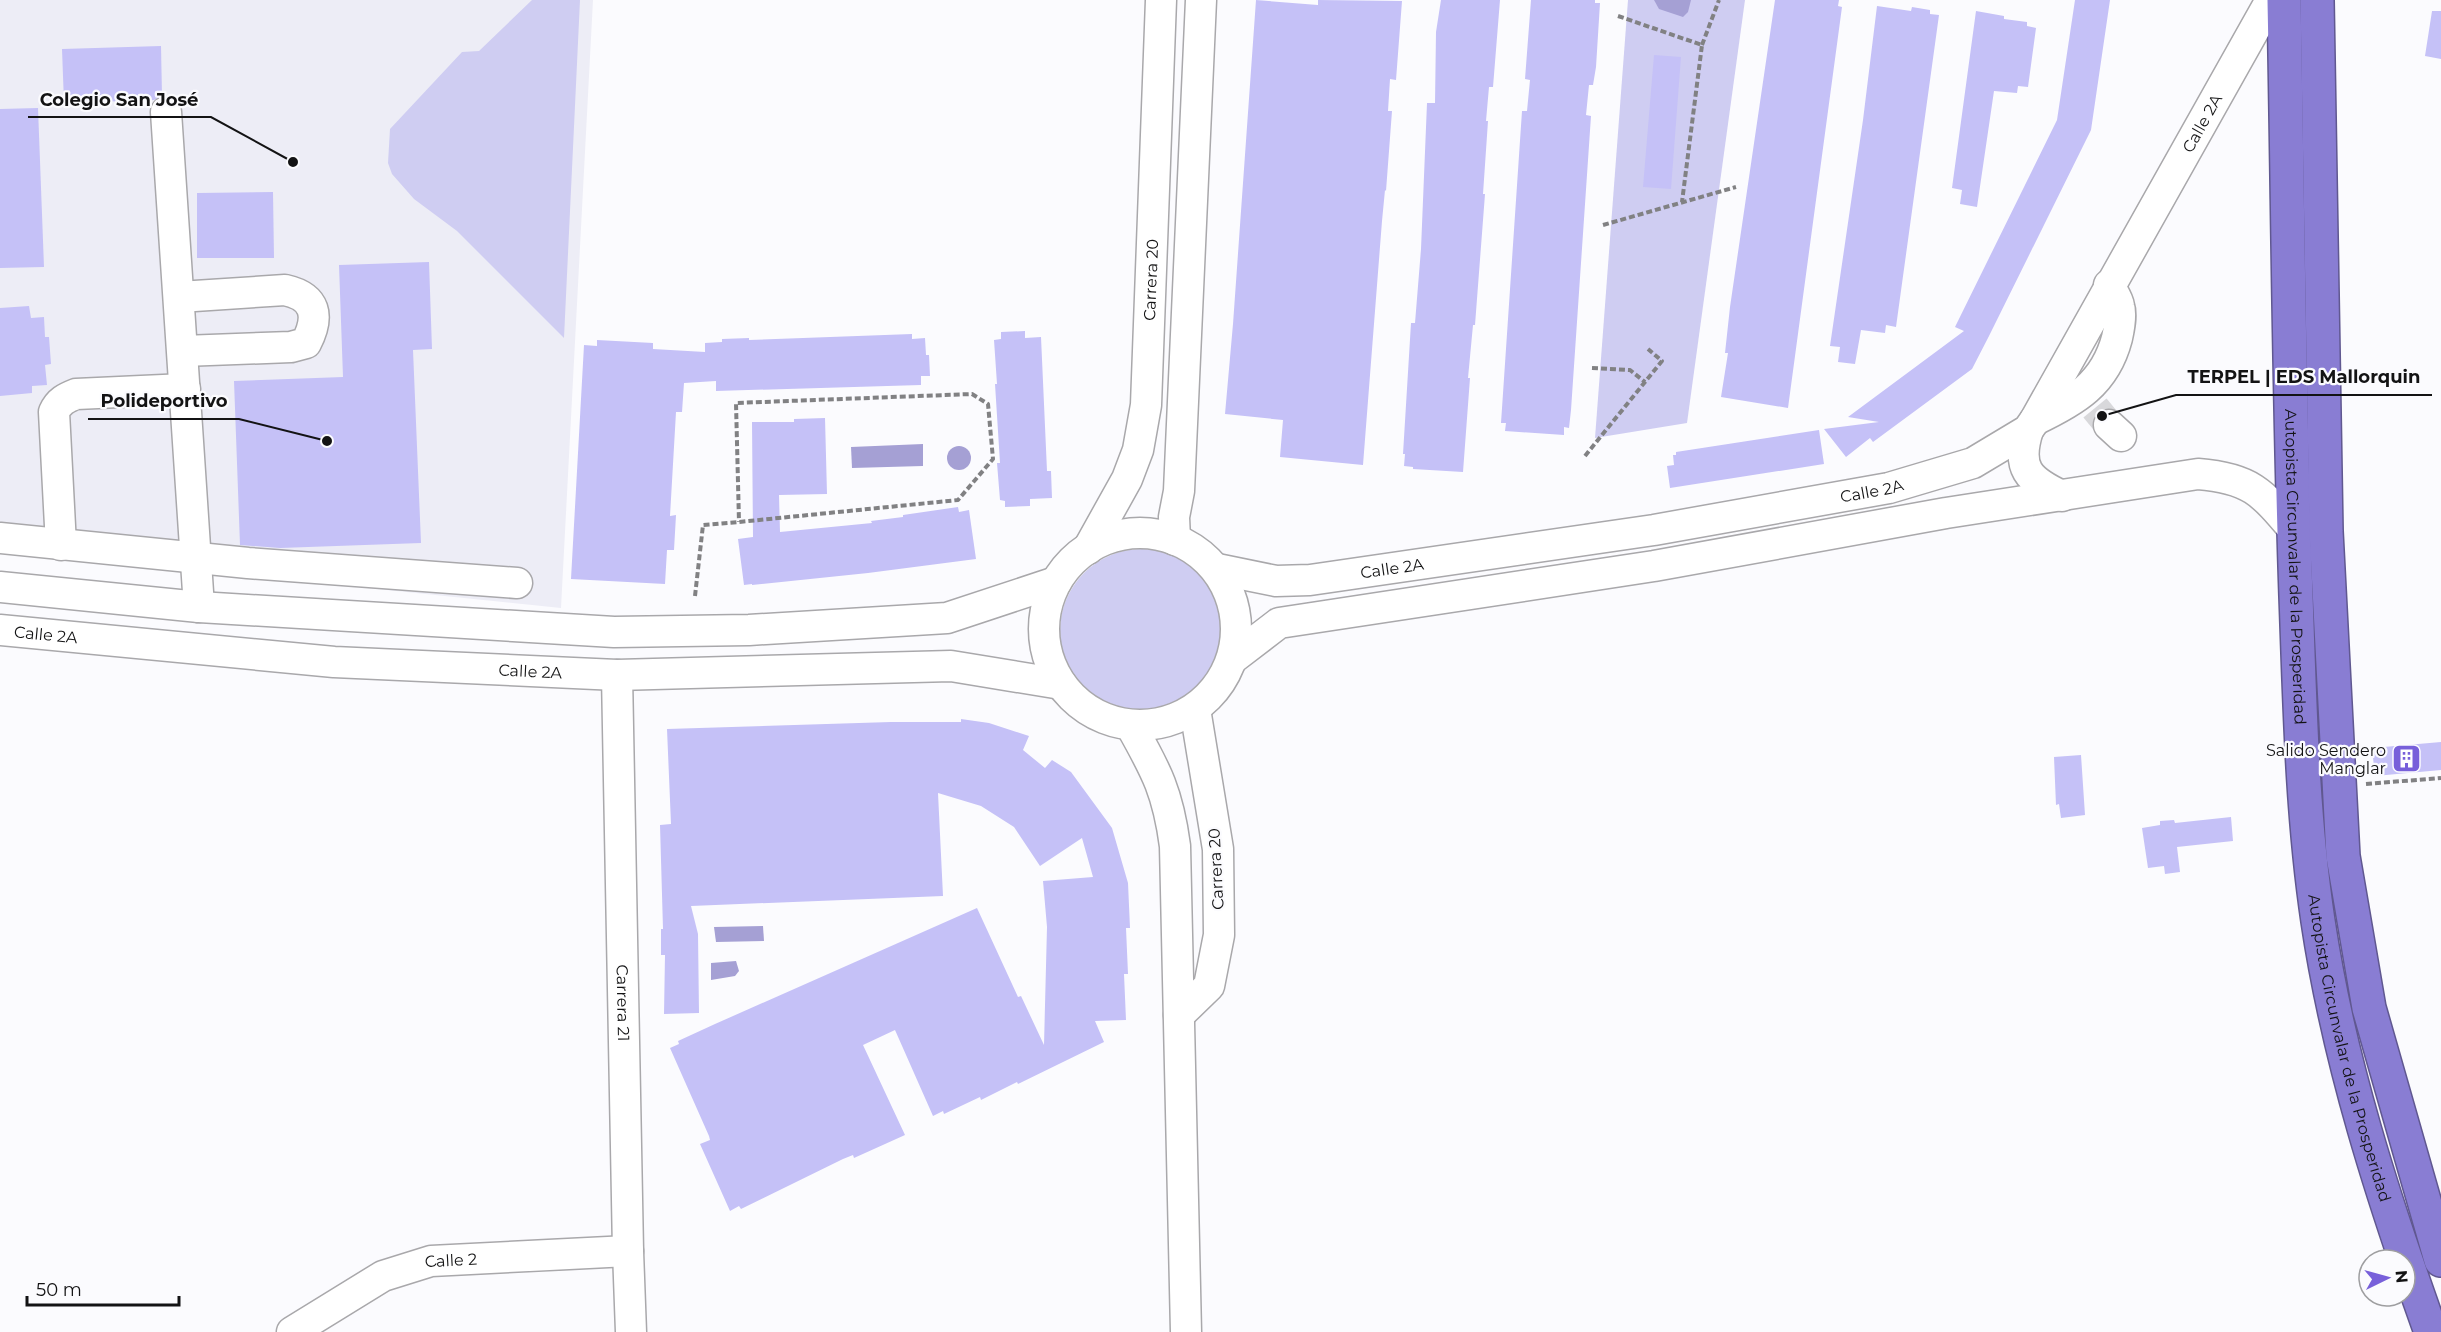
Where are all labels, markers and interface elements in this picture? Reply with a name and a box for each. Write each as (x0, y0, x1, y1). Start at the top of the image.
callout: Colegio San José (28, 81, 211, 117)
text: Colegio San José (40, 89, 198, 111)
street label: Calle 2A (2178, 90, 2226, 156)
street label: Carrera 20 (1140, 239, 1162, 321)
callout: TERPEL | EDS Mallorquin (2176, 359, 2432, 395)
text: TERPEL | EDS Mallorquin (2188, 366, 2420, 388)
callout: Polideportivo (88, 383, 239, 419)
text: Polideportivo (100, 390, 228, 412)
street label: Autopista Circunvalar de la Prosperidad (2281, 409, 2310, 725)
street label: Calle 2A (1839, 475, 1906, 506)
street label: Calle 2A (1359, 554, 1425, 582)
street label: Calle 2A (13, 622, 79, 647)
street label: Calle 2A (498, 660, 563, 682)
place label: Salido Sendero Manglar (2266, 741, 2386, 778)
building icon: Salido Sendero Manglar (2391, 743, 2423, 775)
street label: Carrera 20 (1204, 828, 1228, 910)
street label: Autopista Circunvalar de la Prosperidad (2305, 893, 2395, 1204)
street label: Carrera 21 (613, 964, 633, 1042)
north arrow (2357, 1248, 2417, 1308)
street label: Calle 2 (422, 1249, 477, 1272)
scale bar (27, 1269, 178, 1307)
text: N (2391, 1269, 2411, 1284)
text: 50 m (36, 1279, 82, 1301)

